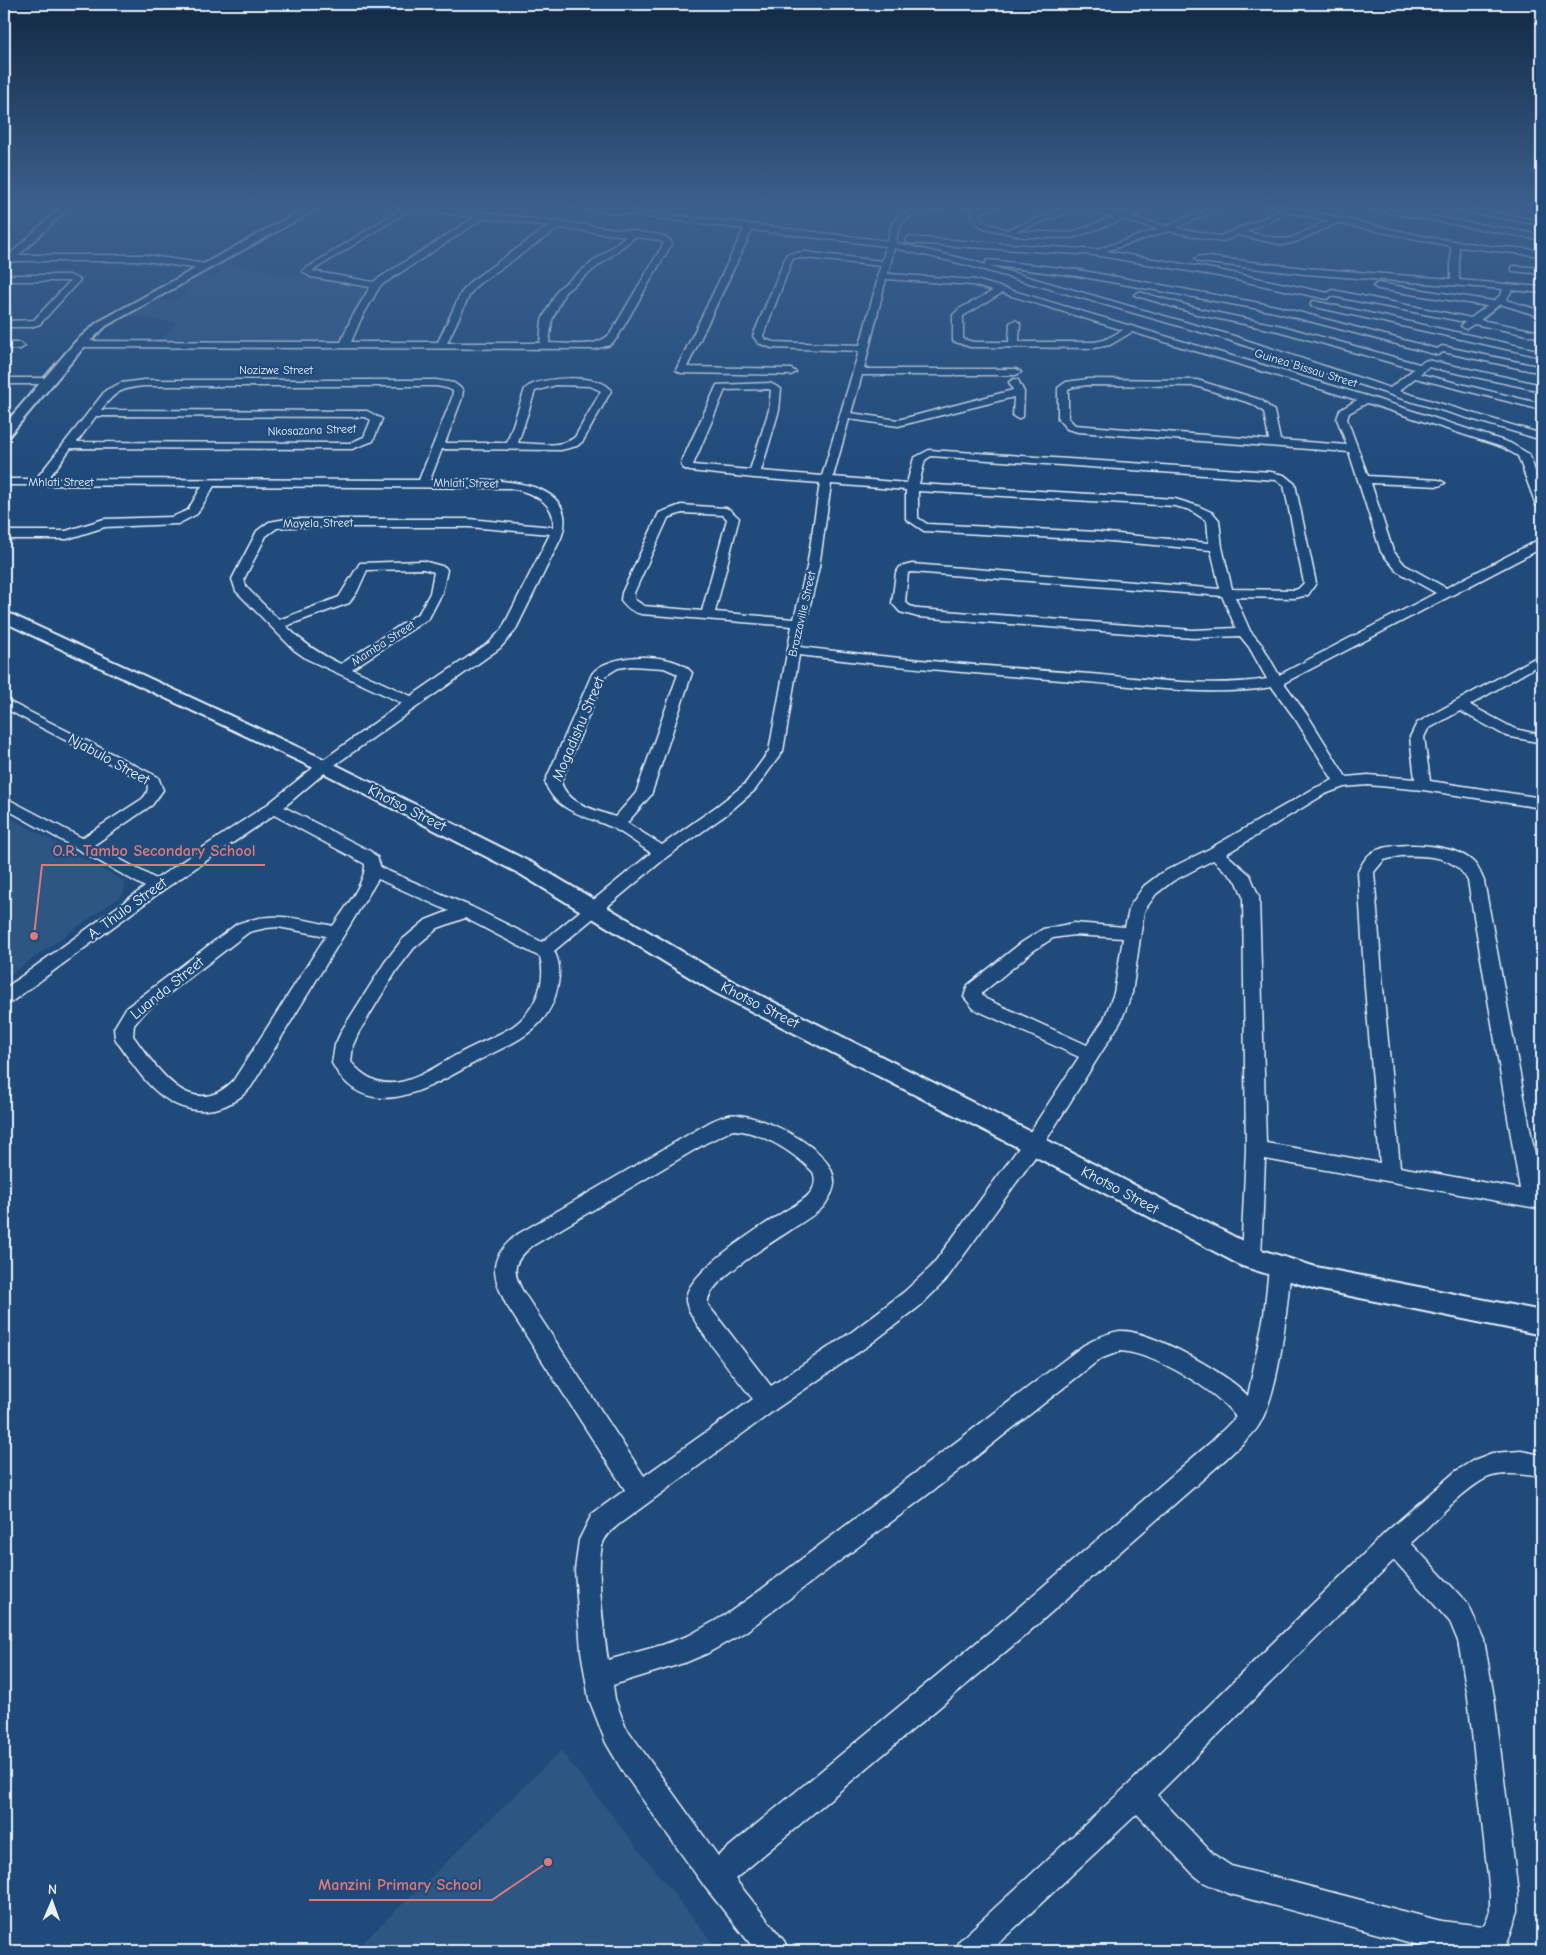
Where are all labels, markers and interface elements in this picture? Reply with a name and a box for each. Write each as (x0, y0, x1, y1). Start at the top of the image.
street label: Guinea Bissau Street (1253, 346, 1360, 390)
street label: Nozizwe Street (239, 363, 314, 377)
street label: Nkosazana Street (267, 421, 357, 439)
street label: Mhlati Street (28, 475, 94, 489)
street label: Mhlati Street (433, 475, 499, 491)
street label: Mayela Street (283, 515, 354, 531)
street label: Brazzaville Street (785, 569, 819, 658)
street label: Mamba Street (349, 617, 418, 669)
street label: Mogadishu Street (548, 673, 608, 784)
street label: Njabulo Street (65, 729, 154, 789)
street label: Khotso Street (365, 781, 450, 836)
callout: O.R. Tambo Secondary School (42, 834, 265, 865)
text: O.R. Tambo Secondary School (53, 842, 255, 860)
street label: A. Thulo Street (84, 873, 171, 943)
street label: Luanda Street (127, 952, 208, 1023)
street label: Khotso Street (718, 978, 803, 1033)
street label: Khotso Street (1078, 1162, 1162, 1218)
callout: Manzini Primary School (309, 1869, 492, 1900)
text: Manzini Primary School (318, 1876, 482, 1894)
north arrow (28, 1878, 78, 1928)
text: N (48, 1881, 57, 1898)

